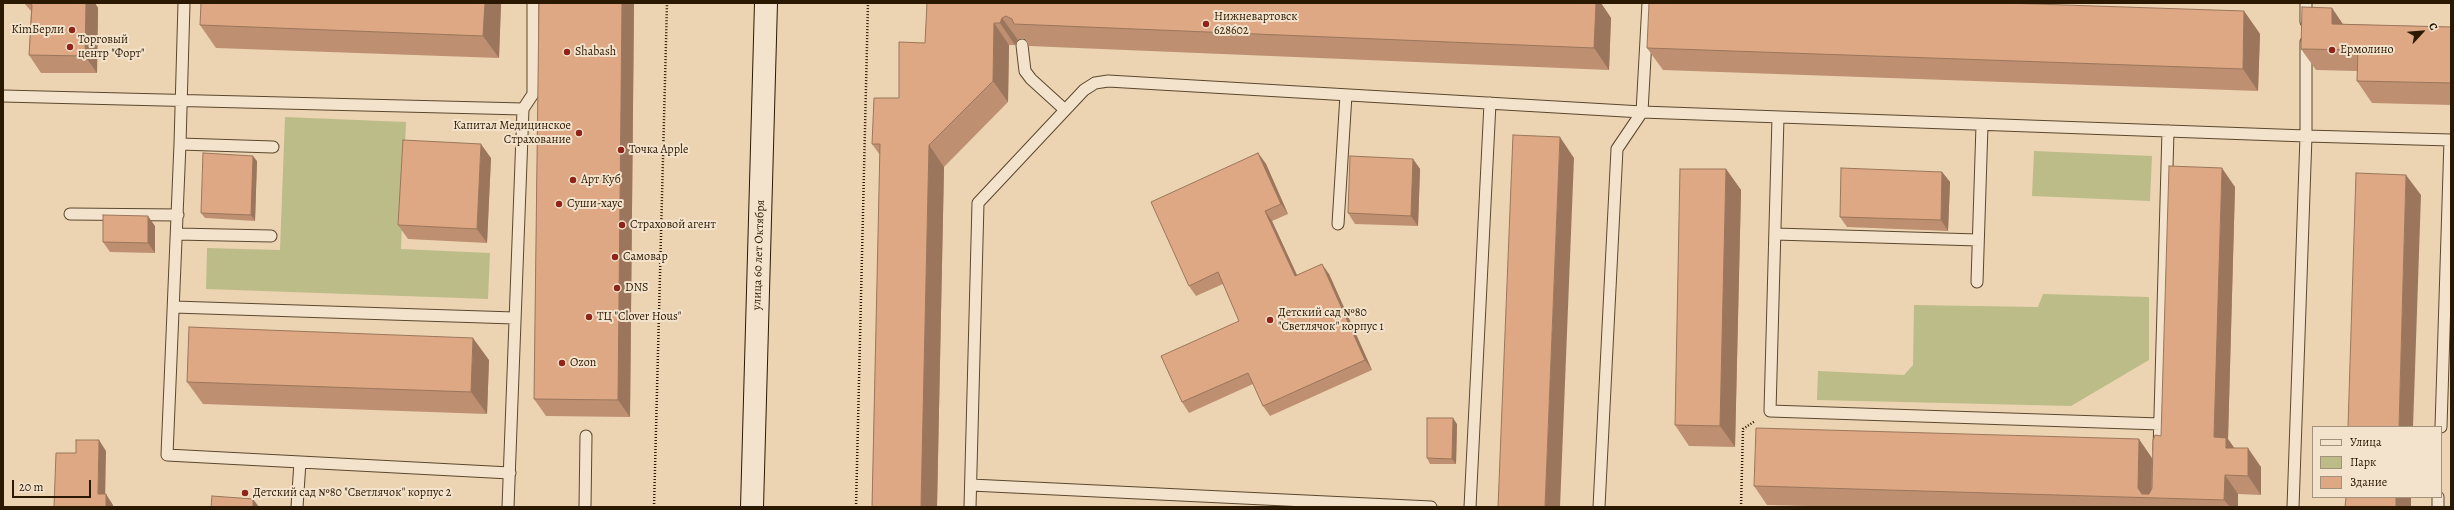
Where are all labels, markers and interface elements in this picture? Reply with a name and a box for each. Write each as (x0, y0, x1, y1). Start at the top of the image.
place label: Нижневартовск 628602 (1214, 10, 1298, 38)
north arrow (2402, 12, 2442, 52)
marker: Нижневартовск 628602 (1201, 19, 1211, 29)
text: С (2425, 20, 2441, 33)
place label: KimБерли (11, 23, 64, 37)
marker: KimБерли (67, 25, 77, 35)
place label: Торговый центр "Форт" (78, 33, 144, 61)
marker: Торговый центр "Форт" (65, 42, 75, 52)
place label: Ермолино (2340, 43, 2394, 57)
place label: Shabash (575, 45, 616, 59)
marker: Ермолино (2327, 45, 2337, 55)
marker: Shabash (562, 47, 572, 57)
place label: Капитал Медицинское Страхование (453, 119, 571, 147)
marker: Капитал Медицинское Страхование (574, 128, 584, 138)
place label: Точка Apple (629, 143, 688, 157)
marker: Точка Apple (616, 145, 626, 155)
place label: Арт Куб (581, 173, 621, 187)
marker: Арт Куб (568, 175, 578, 185)
place label: Суши-хаус (567, 197, 622, 211)
marker: Суши-хаус (554, 199, 564, 209)
street label: улица 60 лет Октября (750, 200, 768, 310)
place label: Страховой агент (630, 218, 716, 232)
marker: Страховой агент (617, 220, 627, 230)
place label: Самовар (623, 250, 668, 264)
marker: Самовар (610, 252, 620, 262)
place label: DNS (625, 281, 648, 295)
marker: DNS (612, 283, 622, 293)
place label: Детский сад №80 "Светлячок" корпус 1 (1278, 306, 1384, 334)
place label: ТЦ "Clover Hous" (597, 310, 681, 324)
marker: ТЦ "Clover Hous" (584, 312, 594, 322)
marker: Детский сад №80 "Светлячок" корпус 1 (1265, 315, 1275, 325)
place label: Ozon (570, 356, 596, 370)
marker: Ozon (557, 358, 567, 368)
legend (2312, 426, 2442, 498)
text: Улица (2350, 434, 2381, 450)
text: Парк (2350, 454, 2376, 470)
scale bar (14, 472, 93, 498)
text: Здание (2350, 474, 2387, 490)
text: 20 m (19, 479, 43, 495)
place label: Детский сад №80 "Светлячок" корпус 2 (253, 486, 452, 500)
marker: Детский сад №80 "Светлячок" корпус 2 (240, 488, 250, 498)

